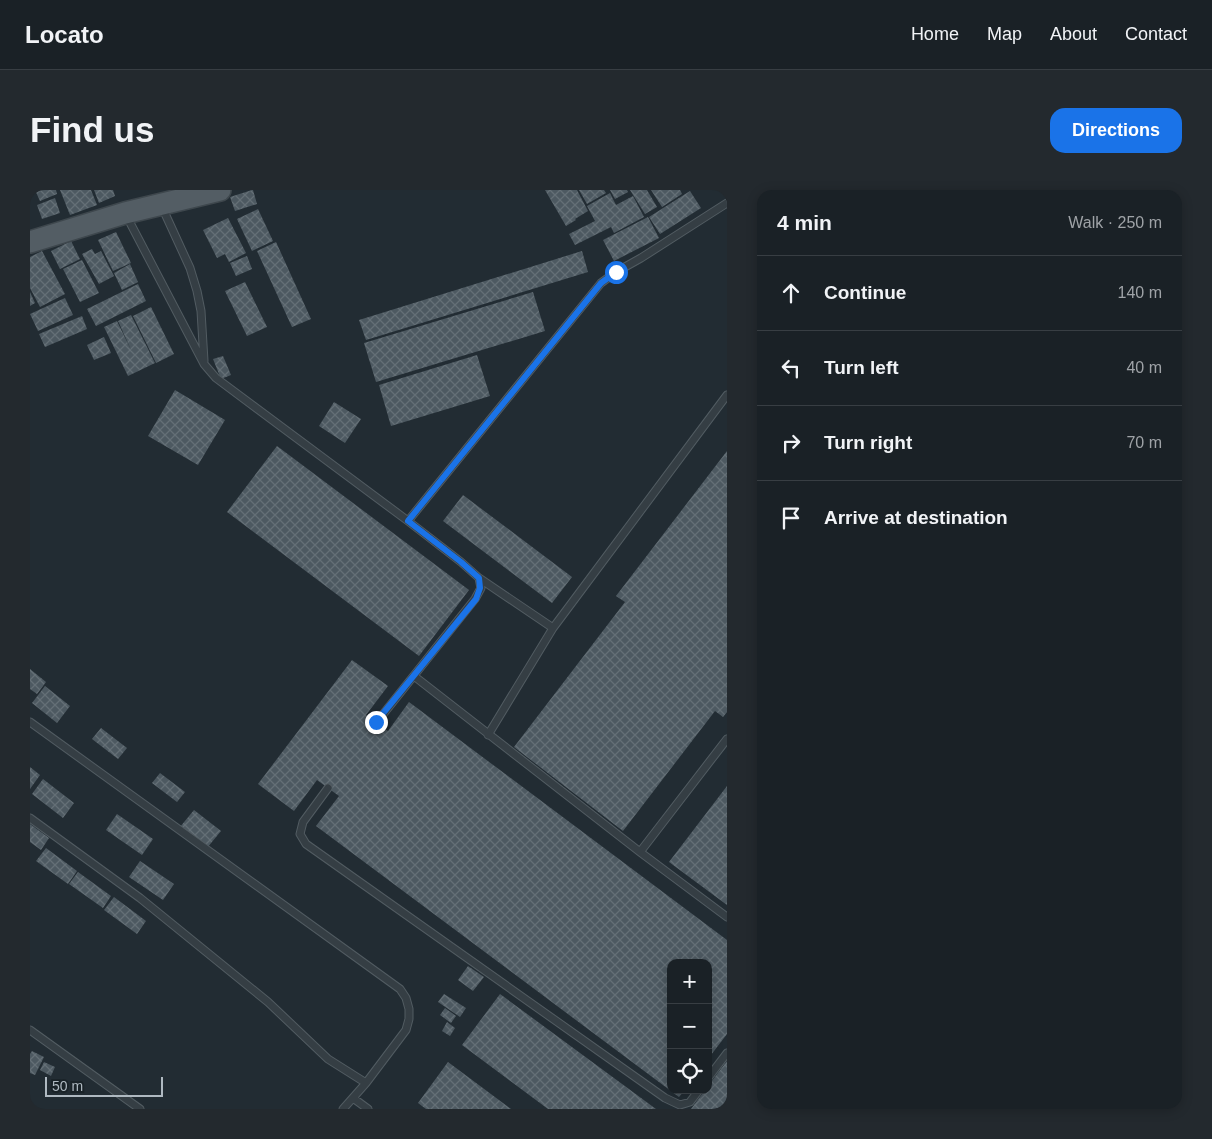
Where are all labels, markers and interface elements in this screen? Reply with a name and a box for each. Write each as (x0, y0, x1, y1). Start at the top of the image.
text: Locato (25, 21, 104, 48)
text: Home (911, 24, 959, 44)
text: Map (987, 24, 1022, 44)
text: About (1050, 24, 1097, 44)
text: Contact (1125, 24, 1187, 44)
button: Directions (1050, 108, 1182, 153)
text: Find us (30, 110, 154, 149)
text: 4 min (777, 211, 832, 234)
text: Walk · 250 m (1068, 214, 1162, 231)
route start (605, 261, 628, 284)
icon: ahead (777, 279, 805, 307)
text: Continue (824, 282, 906, 303)
text: 140 m (1118, 284, 1162, 301)
icon: left (777, 354, 805, 382)
text: Turn left (824, 357, 899, 378)
text: 40 m (1126, 359, 1162, 376)
icon: right (777, 429, 805, 457)
text: Turn right (824, 432, 912, 453)
text: 70 m (1126, 434, 1162, 451)
icon: arrive (777, 504, 805, 532)
text: Arrive at destination (824, 507, 1008, 528)
route end (365, 711, 388, 734)
map controls (667, 959, 712, 1094)
button: + (667, 959, 712, 1004)
button: − (667, 1004, 712, 1049)
button: locate (667, 1049, 712, 1094)
scale bar (45, 1074, 162, 1097)
text: 50 m (52, 1078, 83, 1094)

